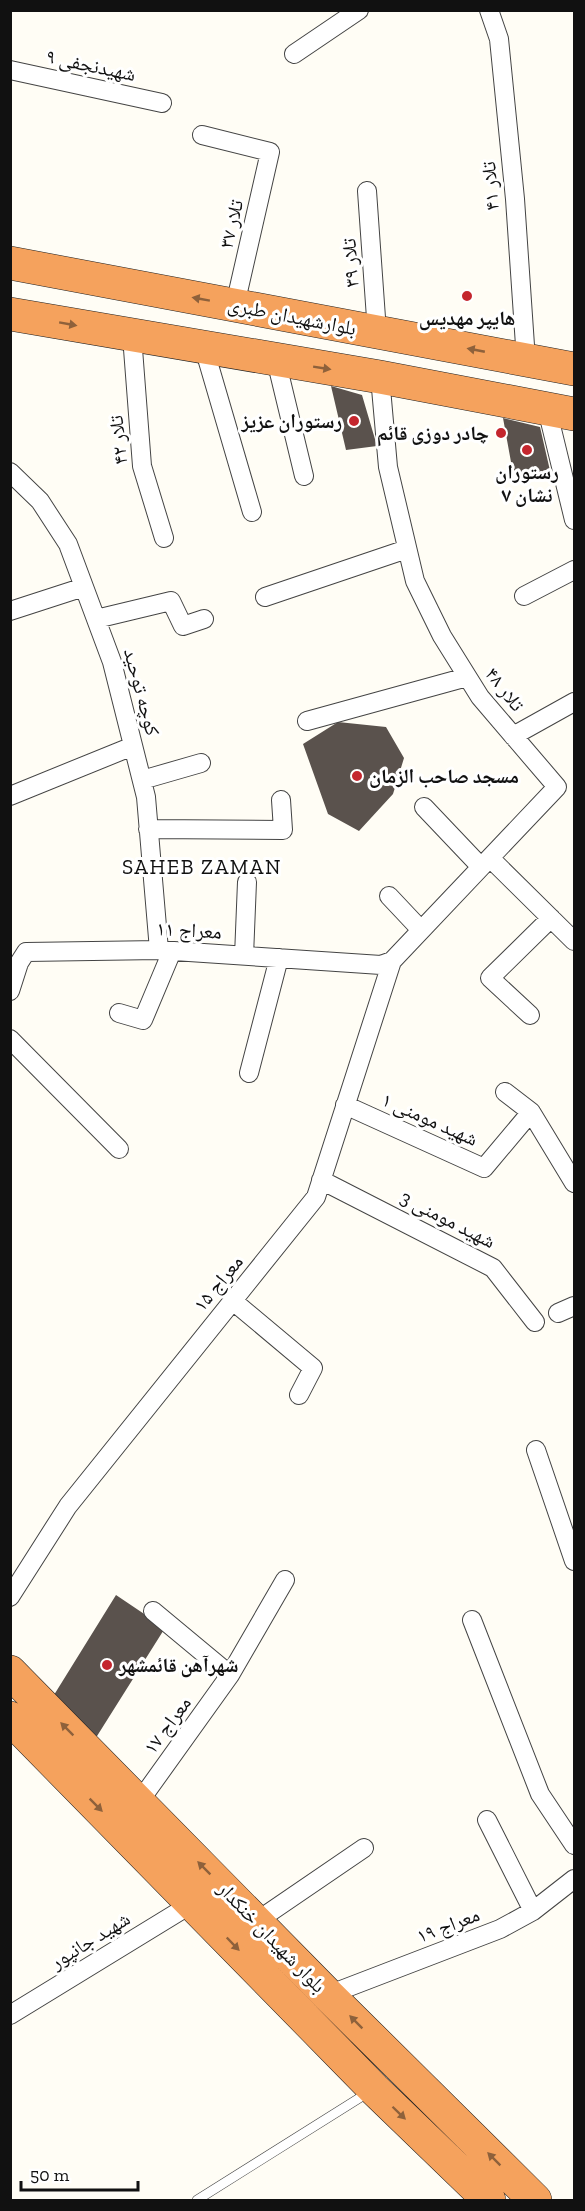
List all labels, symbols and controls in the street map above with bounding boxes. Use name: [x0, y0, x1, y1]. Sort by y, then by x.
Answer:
street label: شهیدنجفی ۹: [44, 44, 138, 86]
street label: تلار ۴۱: [476, 160, 504, 212]
street label: تلار ۳۷: [214, 197, 248, 251]
street label: تلار ۳۹: [336, 237, 364, 288]
marker: هایپر مهدیس: [460, 289, 474, 303]
street label: بلوارشهیدان طبری: [226, 292, 358, 340]
one-way arrow: [192, 294, 211, 303]
place label: هایپر مهدیس: [419, 306, 515, 331]
one-way arrow: [59, 320, 78, 329]
one-way arrow: [466, 345, 485, 354]
one-way arrow: [313, 363, 332, 372]
place label: رستوران عزیز: [240, 409, 342, 433]
street label: تلار ۴۲: [103, 414, 133, 466]
marker: رستوران عزیز: [347, 414, 361, 428]
place label: چادر دوزی قائم: [377, 421, 489, 447]
marker: چادر دوزی قائم: [494, 426, 508, 440]
marker: رستوران ۷ نشان: [520, 443, 534, 457]
place label: رستوران ۷ نشان: [495, 460, 559, 507]
street label: کوچه توحید: [119, 646, 165, 738]
street label: تلار ۴۸: [480, 662, 530, 716]
place label: مسجد صاحب الزمان: [369, 764, 519, 788]
marker: مسجد صاحب الزمان: [350, 769, 364, 783]
district label: SAHEB ZAMAN: [122, 854, 282, 879]
street label: معراج ۱۱: [156, 916, 222, 945]
street label: شهید مومنی ۱: [378, 1087, 482, 1151]
street label: شهید مومنی 3: [396, 1185, 500, 1253]
street label: معراج ۱۵: [188, 1250, 249, 1317]
place label: شهرآهن قائمشهر: [118, 1653, 238, 1678]
marker: شهرآهن قائمشهر: [100, 1658, 114, 1672]
street label: معراج ۱۷: [138, 1691, 197, 1759]
one-way arrow: [60, 1722, 74, 1736]
one-way arrow: [89, 1797, 103, 1812]
one-way arrow: [197, 1860, 211, 1875]
street label: بلوار شهیدان خنکدار: [212, 1876, 331, 1997]
street label: معراج ۱۹: [413, 1902, 483, 1949]
street label: شهید جانپور: [45, 1906, 134, 1975]
one-way arrow: [226, 1936, 240, 1951]
one-way arrow: [349, 2015, 363, 2029]
one-way arrow: [391, 2106, 406, 2120]
one-way arrow: [487, 2153, 501, 2167]
scale bar: [21, 2154, 138, 2192]
text: 50 m: [30, 2164, 70, 2186]

